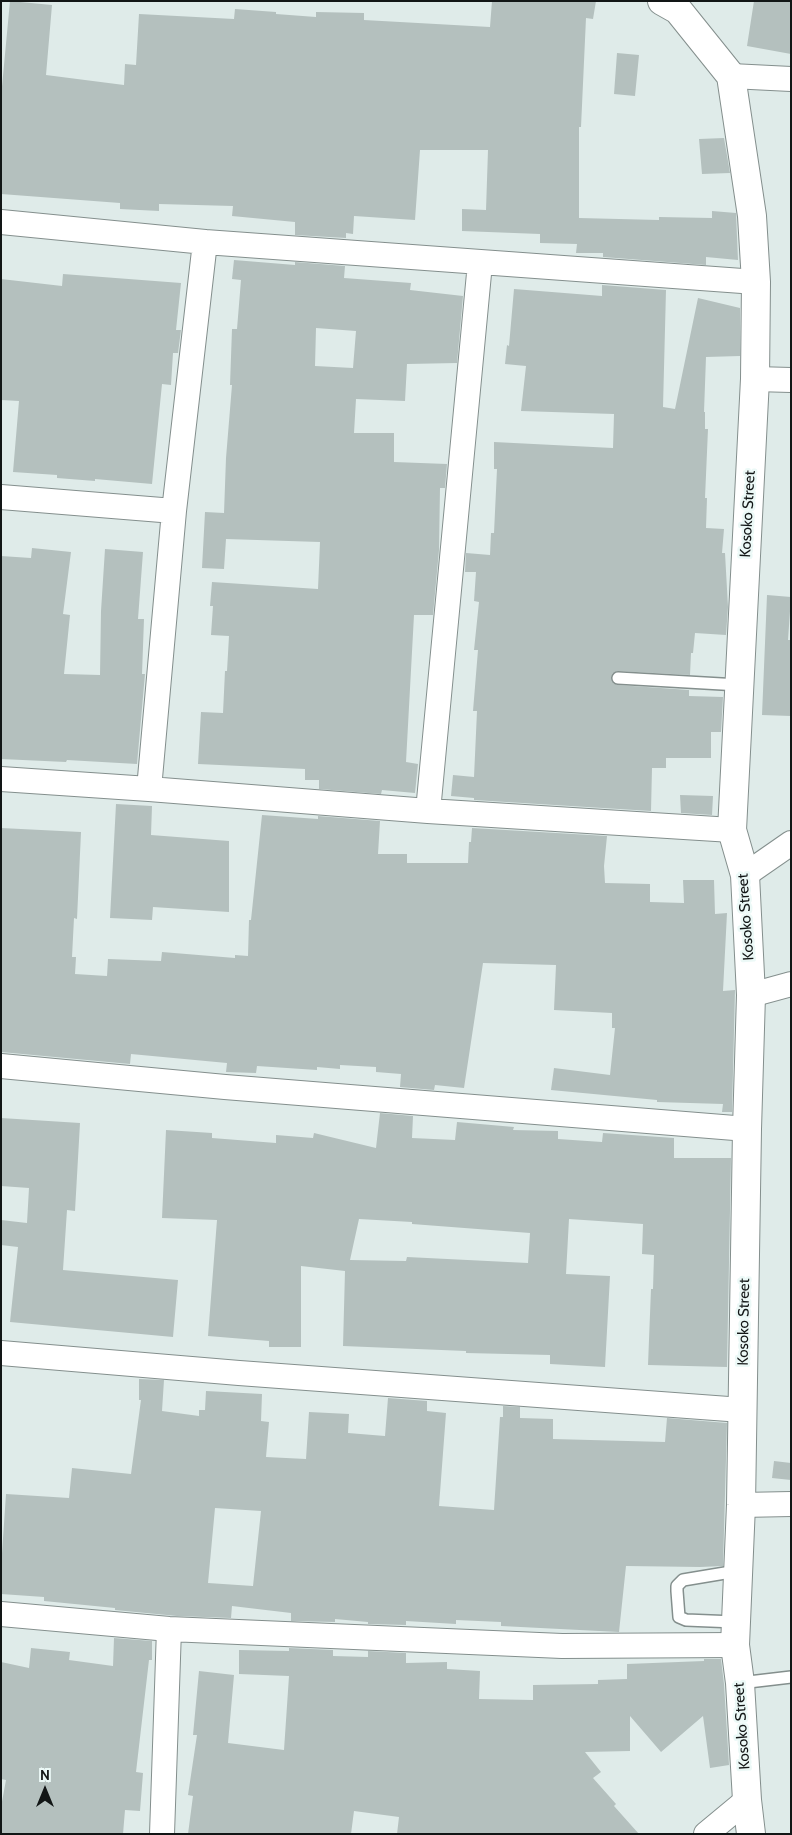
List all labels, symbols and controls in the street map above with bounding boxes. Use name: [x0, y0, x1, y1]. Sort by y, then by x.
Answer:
street label: Kosoko Street: [737, 470, 759, 558]
street label: Kosoko Street: [734, 873, 758, 961]
street label: Kosoko Street: [734, 1278, 754, 1366]
street label: Kosoko Street: [730, 1682, 754, 1770]
north arrow: [20, 1765, 70, 1815]
text: N: [40, 1766, 50, 1784]

